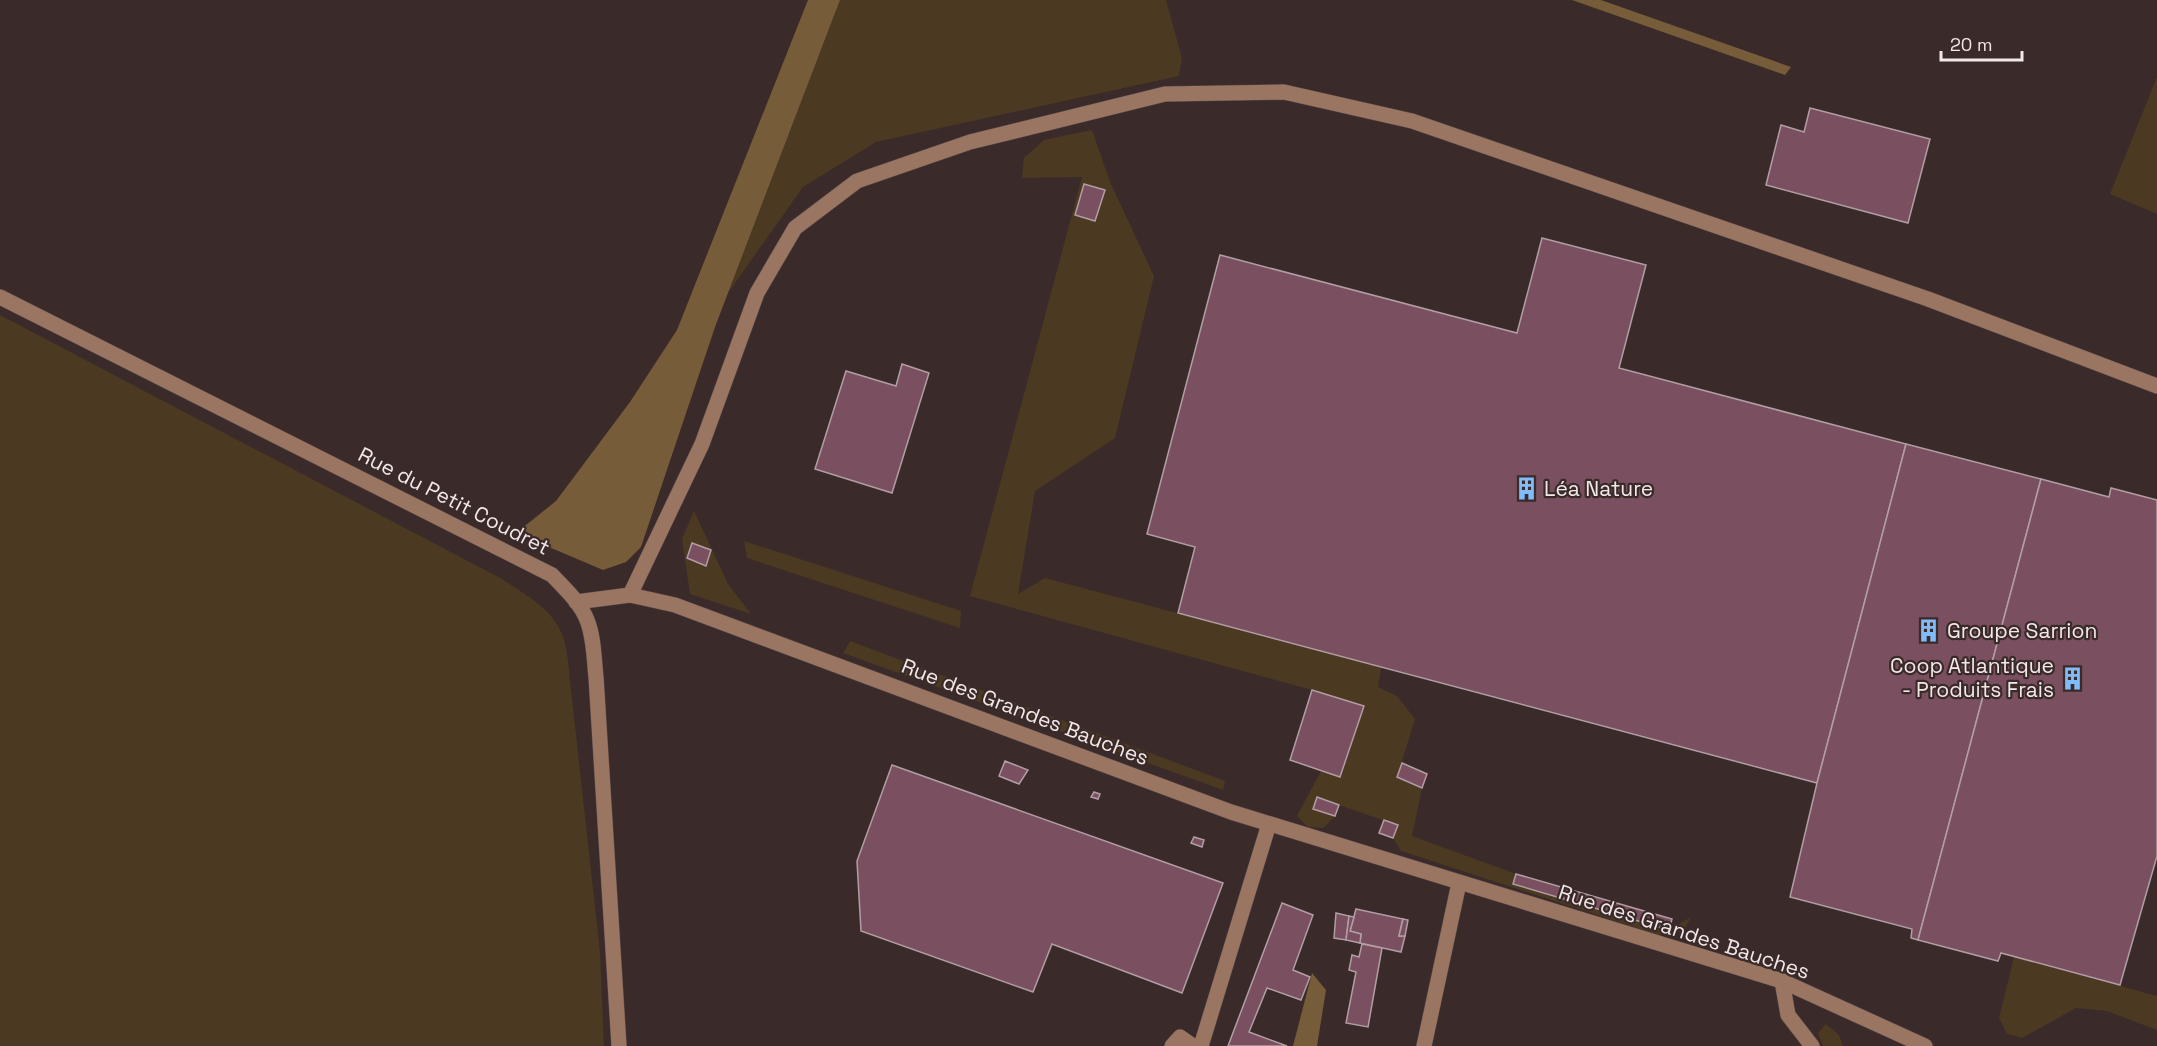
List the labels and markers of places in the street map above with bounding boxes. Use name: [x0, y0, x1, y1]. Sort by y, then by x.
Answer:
place label: Léa Nature: [1544, 475, 1653, 502]
building icon: Léa Nature: [1513, 476, 1539, 502]
place label: Groupe Sarrion: [1947, 617, 2097, 644]
building icon: Groupe Sarrion: [1916, 618, 1942, 644]
place label: Coop Atlantique - Produits Frais: [1890, 652, 2054, 703]
building icon: Coop Atlantique - Produits Frais: [2059, 665, 2085, 691]

